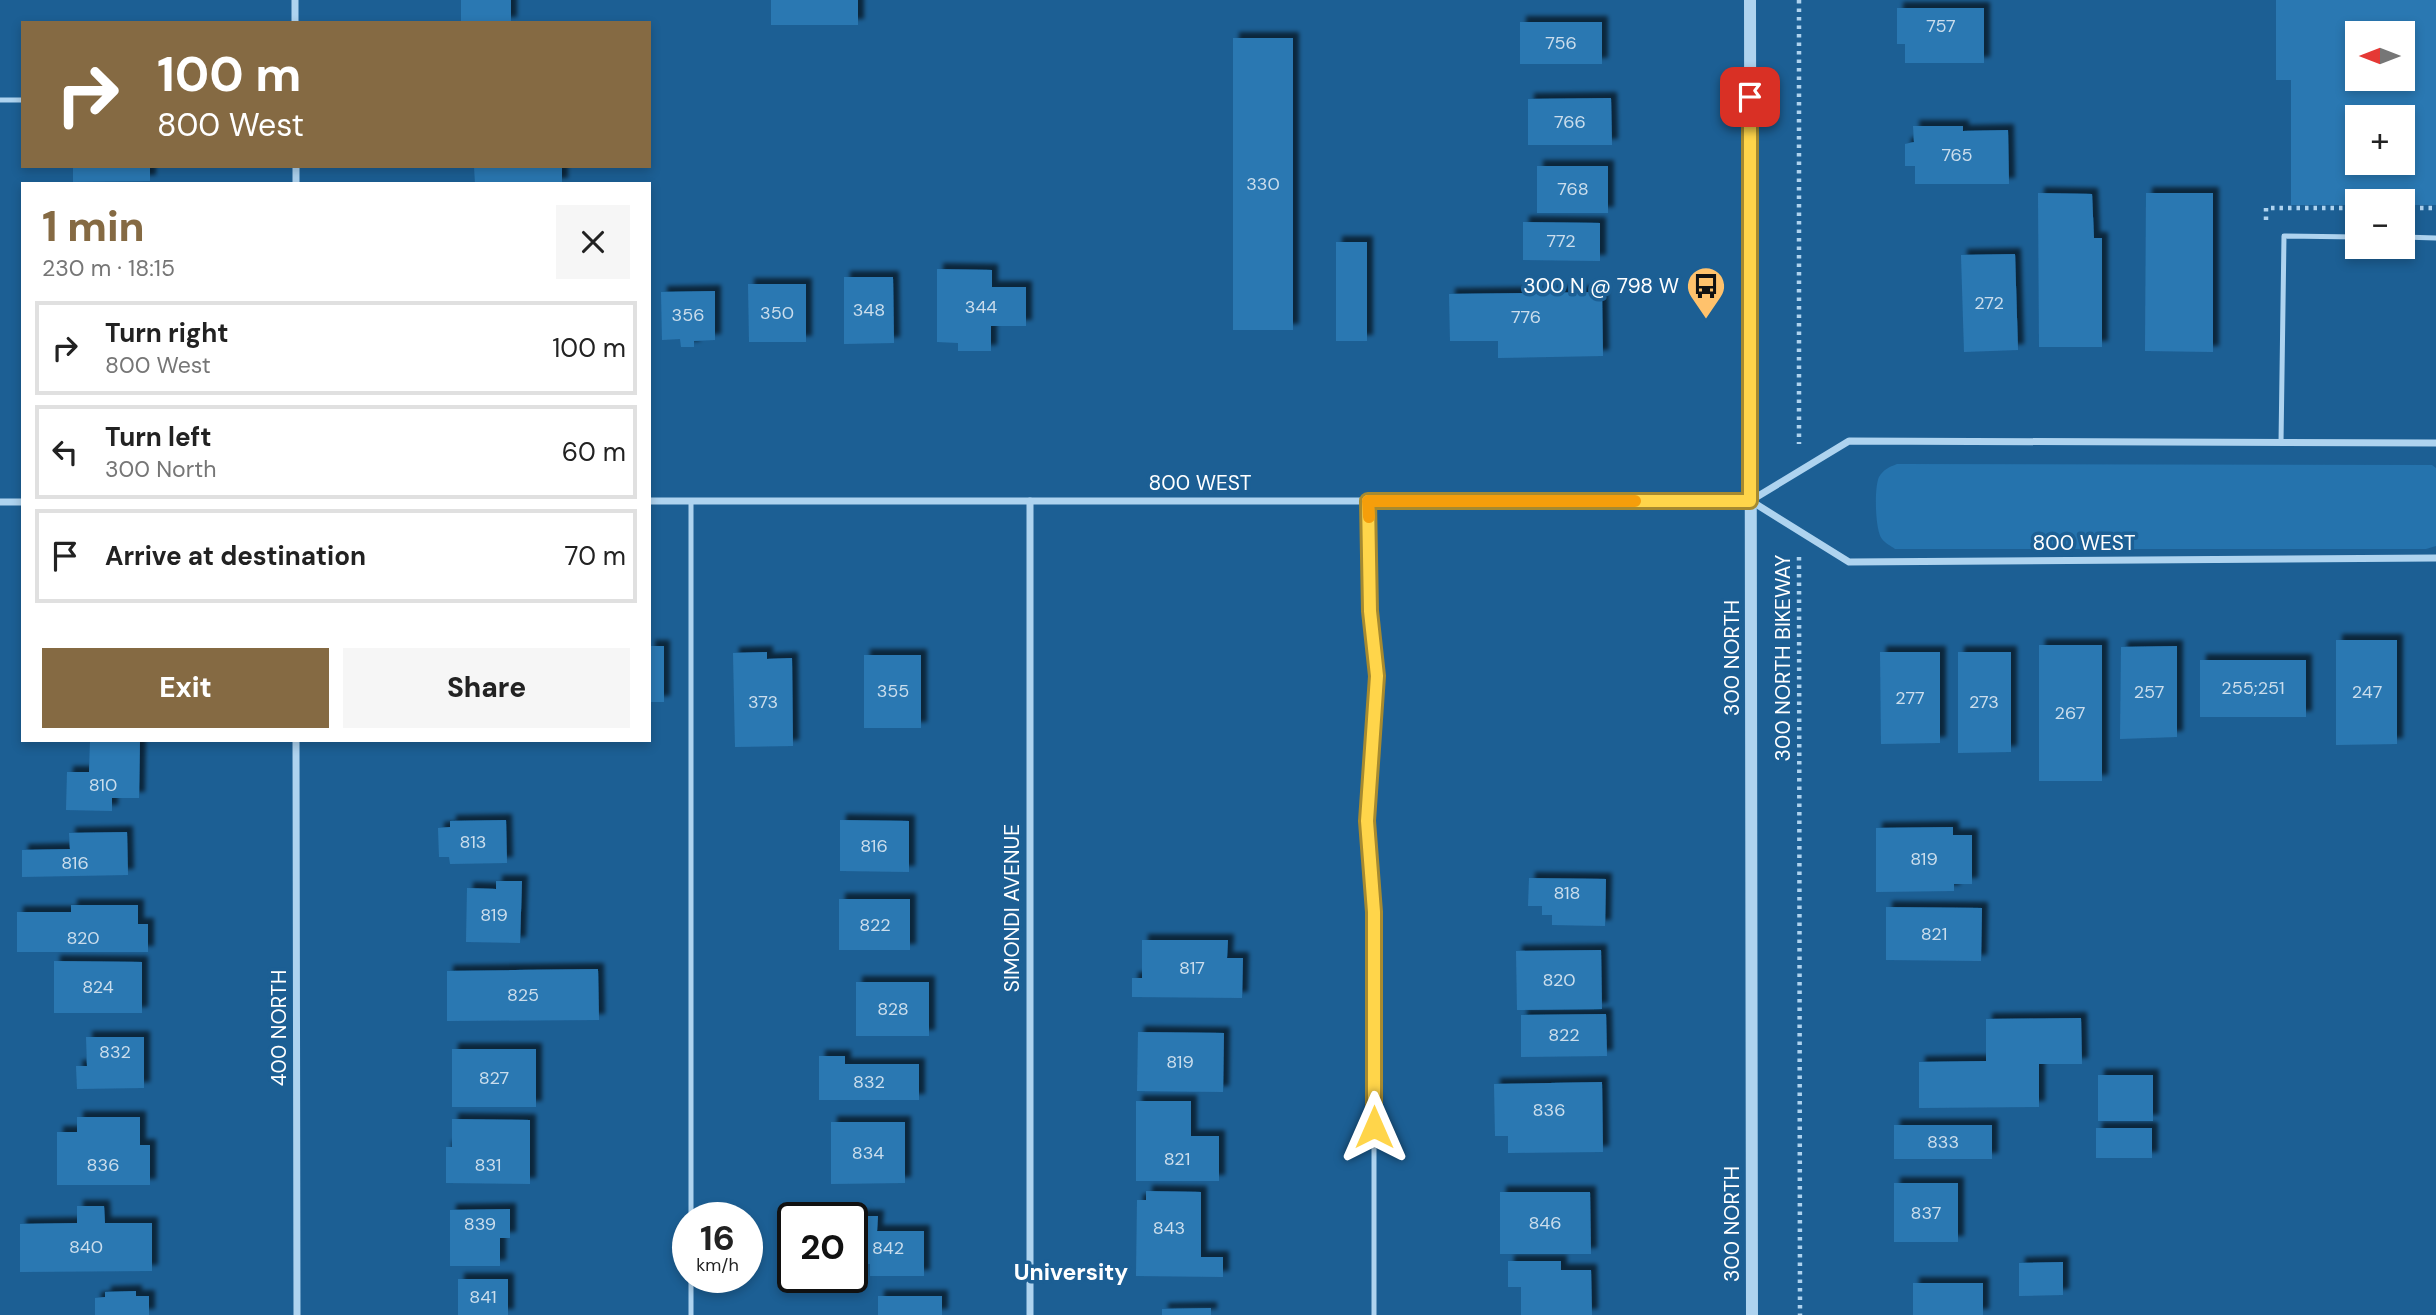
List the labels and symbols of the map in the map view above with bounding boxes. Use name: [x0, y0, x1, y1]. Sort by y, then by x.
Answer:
house number: 757: [1926, 14, 1956, 38]
north arrow: [2345, 21, 2415, 91]
house number: 756: [1545, 31, 1577, 55]
pin: [1720, 67, 1780, 127]
house number: 766: [1554, 110, 1586, 134]
house number: 765: [1941, 143, 1973, 167]
house number: 330: [1246, 172, 1280, 196]
house number: 768: [1557, 177, 1589, 201]
house number: 772: [1546, 229, 1576, 253]
bus stop icon: 300 N @ 798 W: [1685, 265, 1727, 320]
place label: 300 N @ 798 W: [1523, 272, 1679, 300]
house number: 272: [1974, 291, 2004, 315]
house number: 344: [965, 295, 997, 319]
house number: 348: [853, 298, 885, 322]
house number: 350: [760, 301, 794, 325]
house number: 356: [672, 303, 704, 327]
house number: 776: [1511, 305, 1541, 329]
street label: 800 WEST: [1149, 469, 1252, 497]
street label: 800 WEST: [2033, 529, 2136, 557]
street label: 300 NORTH BIKEWAY: [1769, 555, 1797, 761]
street label: 300 NORTH: [1718, 600, 1746, 716]
house number: 255;251: [2221, 676, 2285, 700]
house number: 355: [877, 679, 909, 703]
house number: 257: [2134, 680, 2164, 704]
house number: 247: [2352, 680, 2382, 704]
house number: 277: [1895, 686, 1925, 710]
house number: 373: [748, 690, 778, 714]
house number: 273: [1969, 690, 1999, 714]
house number: 267: [2055, 701, 2085, 725]
house number: 810: [89, 773, 117, 797]
street label: SIMONDI AVENUE: [998, 824, 1026, 992]
house number: 813: [460, 830, 486, 854]
house number: 816: [860, 834, 888, 858]
house number: 819: [1910, 847, 1938, 871]
house number: 816: [61, 851, 89, 875]
house number: 818: [1553, 881, 1581, 905]
house number: 819: [480, 903, 508, 927]
house number: 822: [859, 913, 891, 937]
house number: 821: [1921, 922, 1947, 946]
house number: 820: [66, 926, 100, 950]
house number: 817: [1179, 956, 1205, 980]
house number: 820: [1542, 968, 1576, 992]
street label: 400 NORTH: [265, 970, 293, 1086]
house number: 824: [82, 975, 114, 999]
house number: 825: [507, 983, 539, 1007]
house number: 828: [877, 997, 909, 1021]
house number: 822: [1548, 1023, 1580, 1047]
house number: 832: [99, 1040, 131, 1064]
house number: 819: [1166, 1050, 1194, 1074]
house number: 827: [479, 1066, 509, 1090]
house number: 832: [853, 1070, 885, 1094]
position arrow: [1337, 1090, 1411, 1164]
house number: 836: [1533, 1098, 1565, 1122]
house number: 833: [1927, 1130, 1959, 1154]
house number: 834: [852, 1141, 884, 1165]
house number: 821: [1164, 1147, 1190, 1171]
house number: 836: [87, 1153, 119, 1177]
house number: 831: [475, 1153, 501, 1177]
street label: 300 NORTH: [1718, 1166, 1746, 1282]
house number: 837: [1911, 1201, 1941, 1225]
speed limit sign: 20: [777, 1202, 868, 1293]
house number: 846: [1528, 1211, 1562, 1235]
house number: 839: [464, 1212, 496, 1236]
house number: 843: [1153, 1216, 1185, 1240]
house number: 840: [69, 1235, 103, 1259]
house number: 842: [872, 1236, 904, 1260]
district label: University: [1014, 1257, 1128, 1287]
house number: 841: [469, 1285, 497, 1309]

